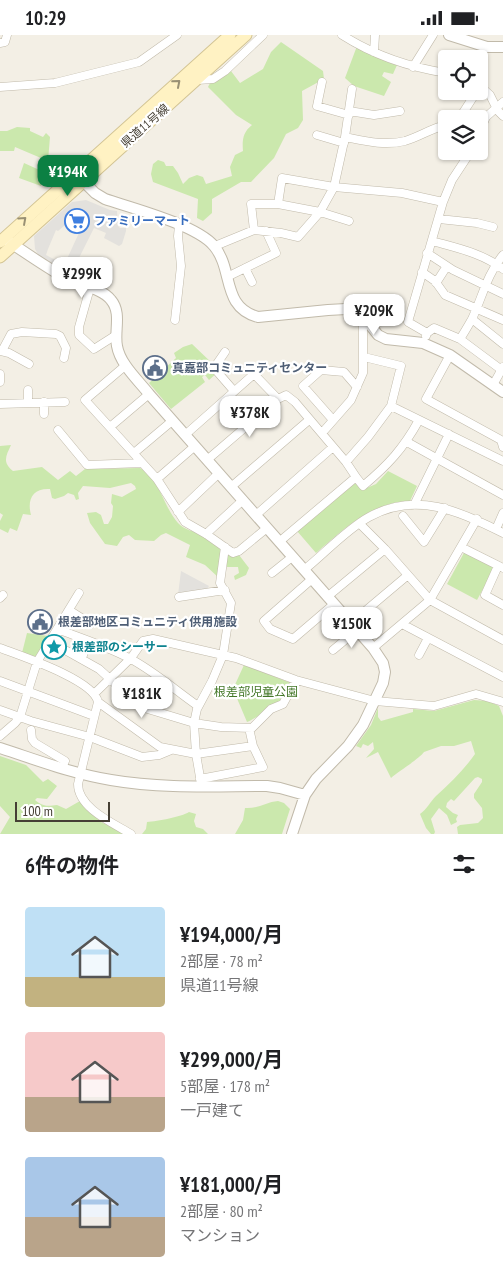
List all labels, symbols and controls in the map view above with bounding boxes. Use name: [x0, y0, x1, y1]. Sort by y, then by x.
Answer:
text: 10:29: [25, 6, 66, 30]
map controls: [438, 50, 488, 160]
button: locate: [438, 50, 488, 100]
one-way arrow: [172, 79, 181, 88]
street label: 県道11号線: [118, 101, 172, 151]
button: layers: [438, 110, 488, 160]
pin: ¥194K: [33, 155, 103, 197]
text: ¥194K: [49, 161, 87, 181]
supermarket icon: ファミリーマート: [64, 208, 90, 234]
place label: ファミリーマート: [94, 213, 190, 228]
one-way arrow: [18, 217, 27, 226]
pin: ¥299K: [47, 257, 117, 299]
text: ¥299K: [63, 263, 101, 283]
pin: ¥209K: [339, 293, 409, 336]
text: ¥209K: [355, 300, 393, 320]
public building icon: 真嘉部コミュニティセンター: [142, 355, 168, 381]
place label: 真嘉部コミュニティセンター: [172, 360, 327, 375]
pin: ¥378K: [215, 395, 285, 438]
text: ¥378K: [231, 402, 269, 422]
pin: ¥150K: [317, 607, 387, 649]
public building icon: 根差部地区コミュニティ供用施設: [27, 609, 53, 635]
text: ¥150K: [333, 613, 371, 633]
place label: 根差部地区コミュニティ供用施設: [58, 614, 237, 629]
place icon: 根差部のシーサー: [41, 634, 67, 660]
place label: 根差部のシーサー: [72, 639, 168, 654]
pin: ¥181K: [107, 677, 177, 719]
text: ¥181K: [123, 683, 161, 703]
park label: 根差部児童公園: [214, 684, 298, 699]
scale bar: [15, 799, 110, 822]
text: 100 m: [22, 802, 53, 820]
icon: filters: [450, 850, 478, 878]
text: 6件の物件: [25, 852, 119, 879]
text: ¥194,000/月: [180, 921, 283, 948]
icon: home: [65, 927, 125, 987]
text: 2部屋 · 78 m²: [180, 951, 263, 971]
text: 県道11号線: [180, 975, 258, 995]
text: ¥299,000/月: [180, 1046, 283, 1073]
icon: home: [65, 1052, 125, 1112]
text: 5部屋 · 178 m²: [180, 1076, 270, 1096]
text: 一戸建て: [180, 1100, 244, 1120]
text: ¥181,000/月: [180, 1171, 283, 1198]
icon: home: [65, 1177, 125, 1237]
text: 2部屋 · 80 m²: [180, 1201, 263, 1221]
text: マンション: [180, 1225, 260, 1245]

